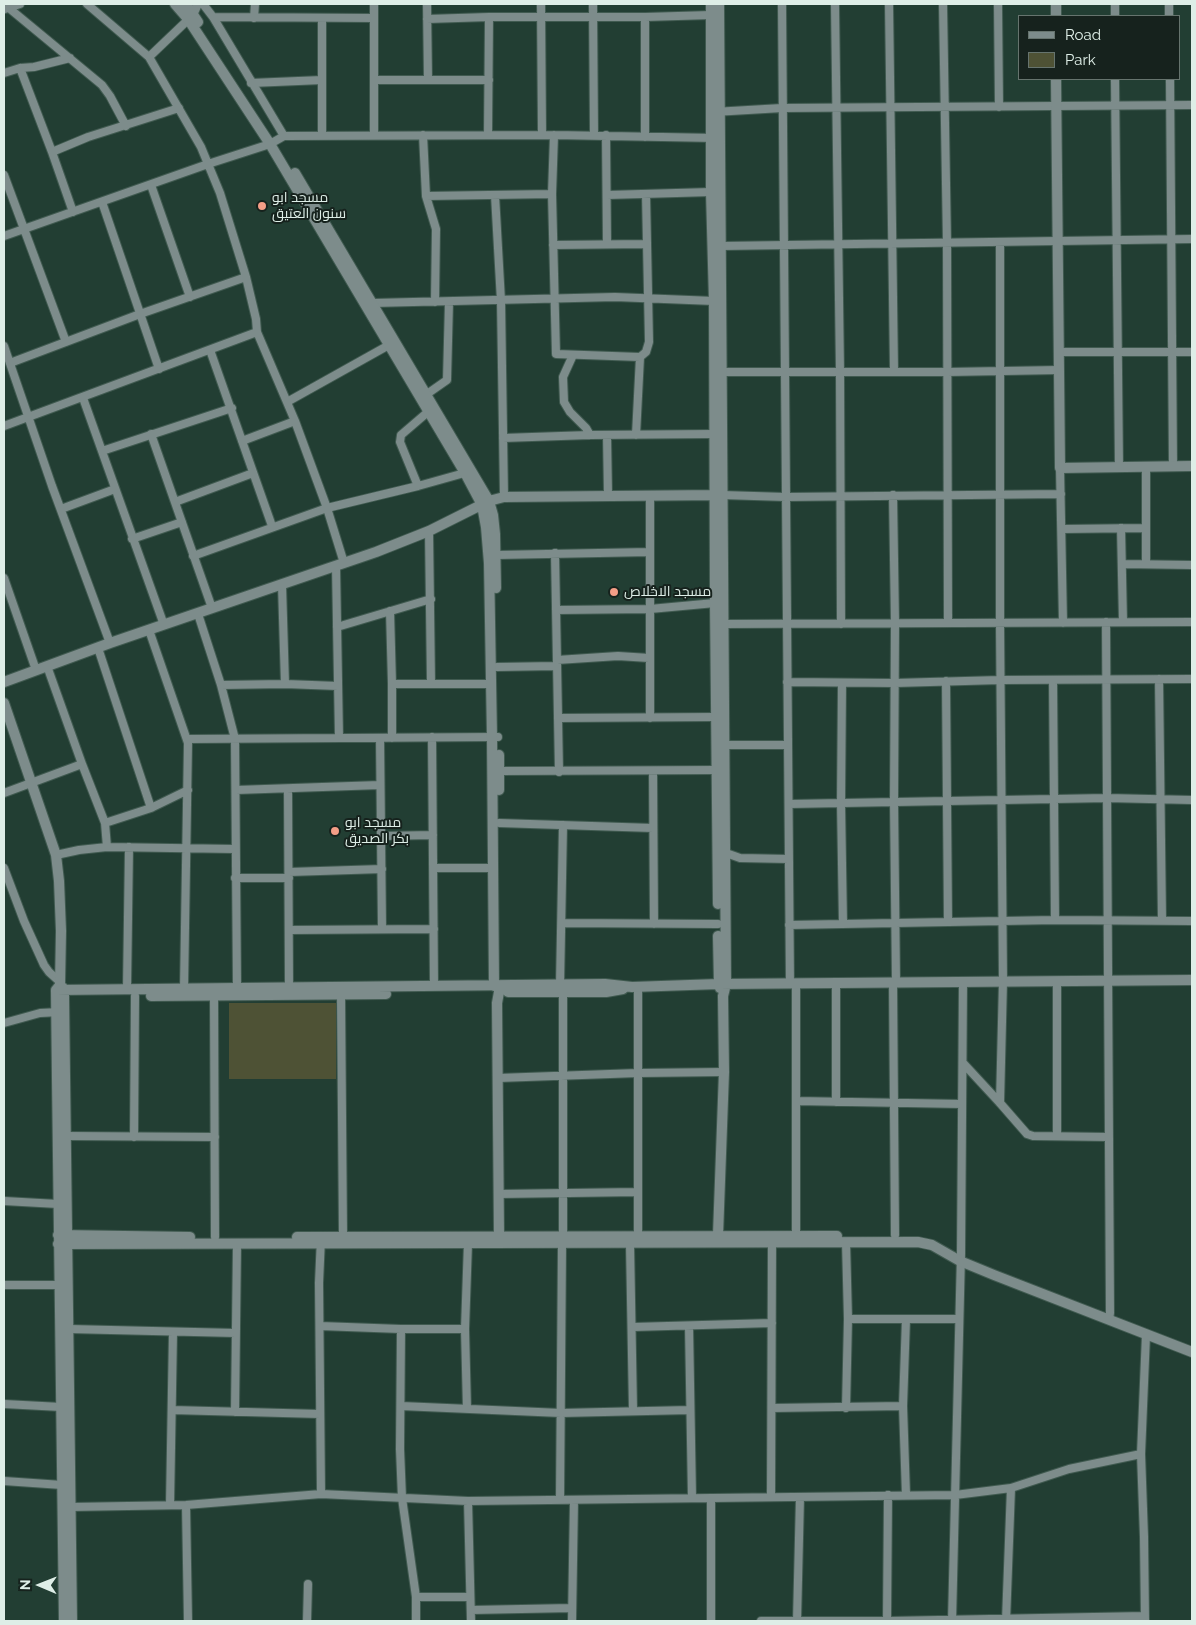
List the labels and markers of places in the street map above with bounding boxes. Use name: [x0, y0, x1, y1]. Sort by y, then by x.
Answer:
place label: مسجد ابو سنون العتيق: [272, 190, 346, 222]
marker: مسجد ابو سنون العتيق: [256, 200, 268, 212]
place label: مسجد الاخلاص: [624, 584, 711, 600]
marker: مسجد الاخلاص: [608, 586, 620, 598]
place label: مسجد ابو بكر الصديق: [345, 815, 409, 848]
marker: مسجد ابو بكر الصديق: [329, 825, 341, 837]

